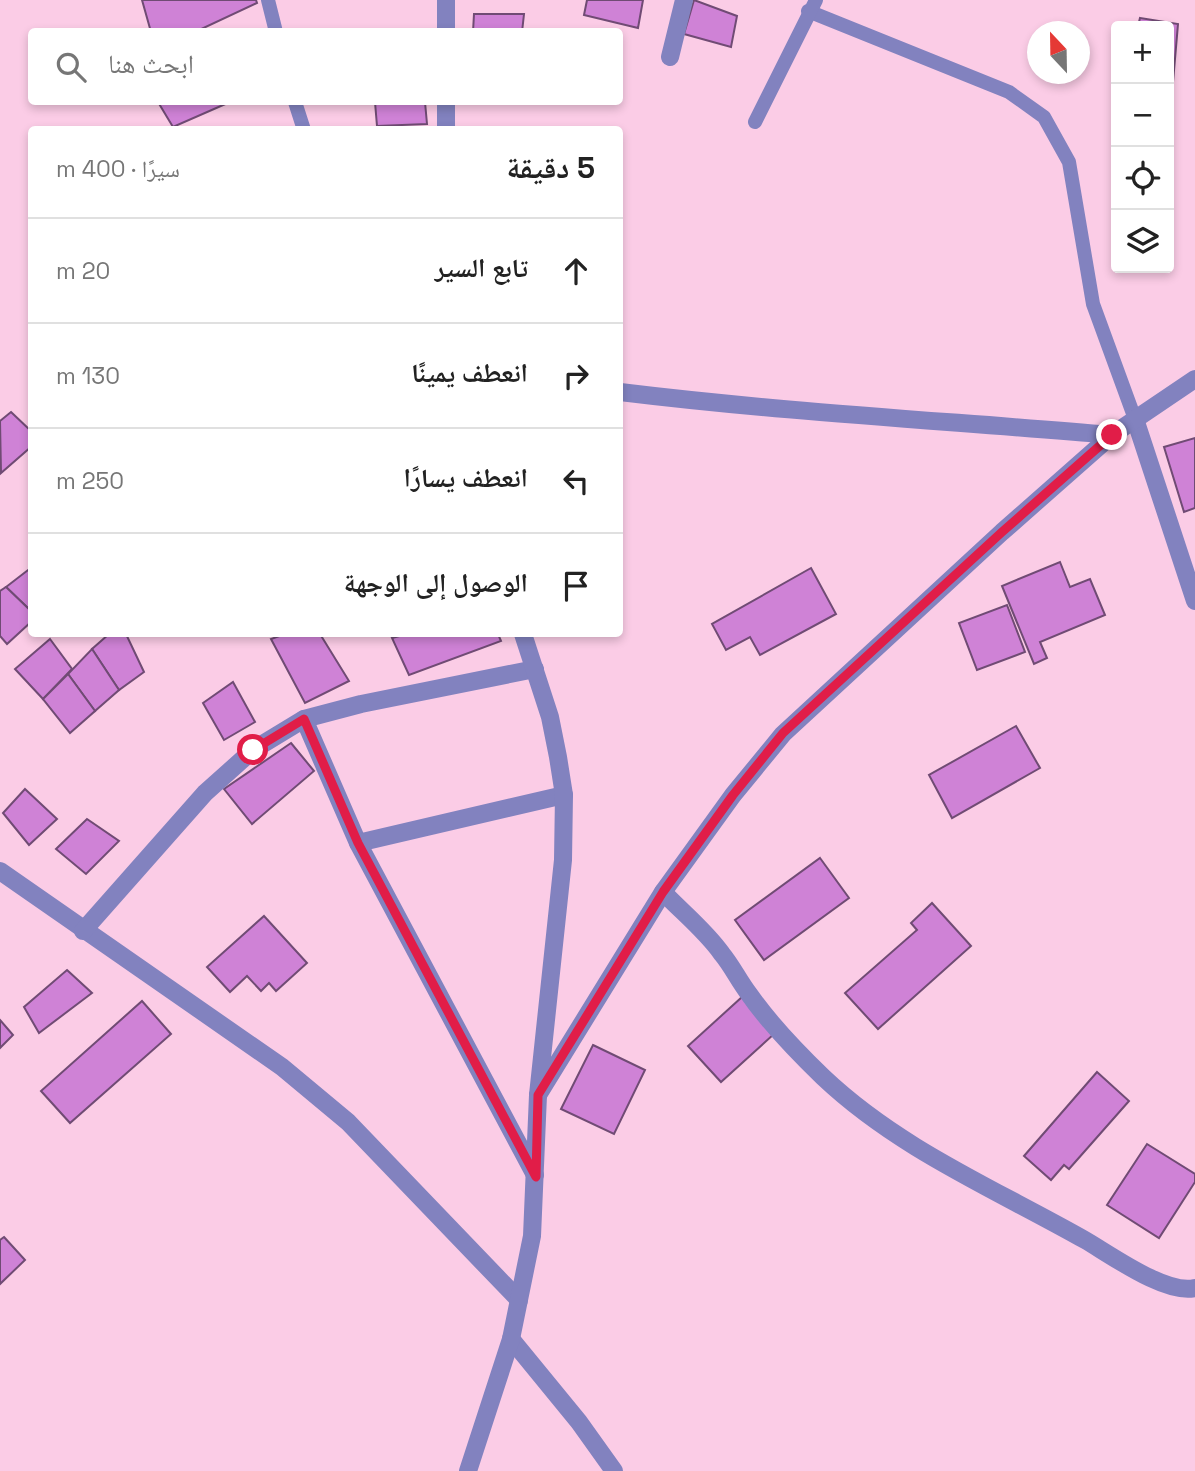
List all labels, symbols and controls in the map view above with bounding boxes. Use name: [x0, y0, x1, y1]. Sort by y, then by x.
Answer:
north arrow: [1027, 21, 1090, 84]
map controls: [1111, 21, 1174, 273]
button: +: [1111, 21, 1174, 84]
search box: [28, 28, 623, 105]
text: ابحث هنا: [108, 47, 194, 81]
icon: search: [52, 48, 90, 86]
button: −: [1111, 84, 1174, 147]
button: locate: [1111, 147, 1174, 210]
text: 5 دقيقة: [506, 148, 595, 187]
text: سيرًا · 400 m: [56, 154, 180, 184]
button: layers: [1111, 210, 1174, 273]
text: تابع السير: [435, 251, 528, 285]
icon: ahead: [557, 252, 595, 290]
text: 20 m: [56, 256, 110, 286]
text: انعطف يمينًا: [411, 356, 528, 390]
icon: right: [557, 357, 595, 395]
text: 130 m: [56, 361, 120, 391]
route end: [1096, 419, 1127, 450]
text: انعطف يسارًا: [404, 461, 528, 495]
icon: left: [557, 462, 595, 500]
text: 250 m: [56, 466, 124, 496]
text: الوصول إلى الوجهة: [344, 566, 528, 600]
icon: arrive: [557, 567, 595, 605]
route start: [237, 734, 268, 765]

